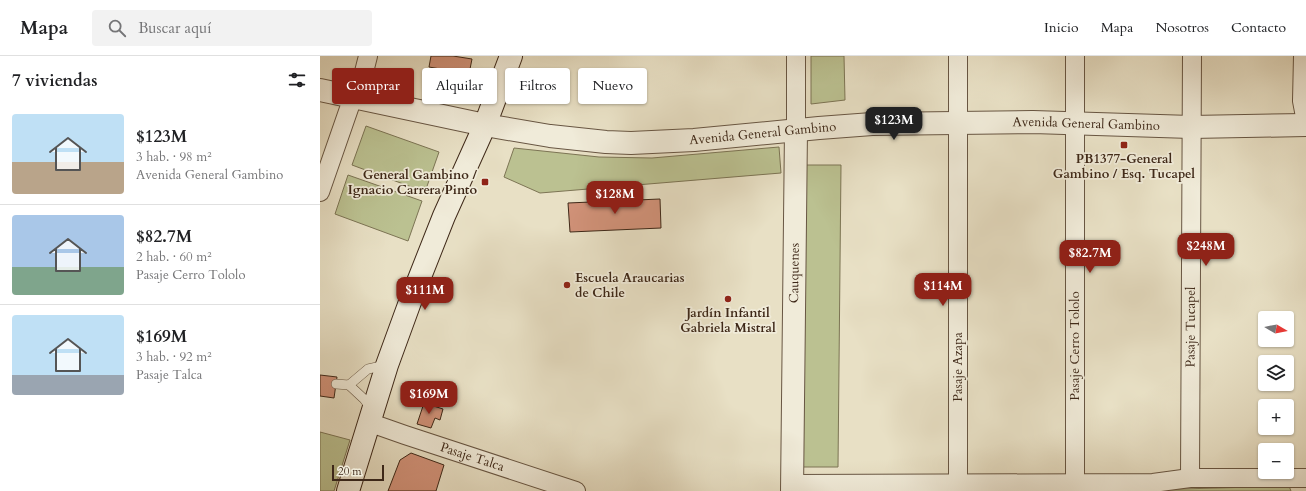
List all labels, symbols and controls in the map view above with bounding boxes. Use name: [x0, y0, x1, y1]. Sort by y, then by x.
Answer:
search box: [92, 10, 372, 46]
text: Mapa: [20, 15, 68, 41]
icon: search: [106, 17, 128, 39]
text: Buscar aquí: [138, 18, 211, 38]
text: Inicio: [1044, 18, 1079, 37]
text: Mapa: [1101, 18, 1133, 37]
text: Nosotros: [1155, 18, 1209, 37]
text: Contacto: [1231, 18, 1286, 37]
chip: Comprar: [332, 68, 414, 104]
chip: Alquilar: [422, 68, 497, 104]
chip: Filtros: [505, 68, 570, 104]
chip: Nuevo: [578, 68, 647, 104]
text: 7 viviendas: [12, 69, 98, 92]
icon: filters: [286, 69, 308, 91]
pin: $123M: [866, 107, 922, 141]
text: $123M: [874, 111, 914, 129]
street label: Avenida General Gambino: [1012, 113, 1160, 135]
street label: Avenida General Gambino: [689, 118, 837, 149]
text: $123M: [136, 125, 187, 148]
icon: home: [44, 130, 92, 178]
marker: PB1377-General Gambino / Esq. Tucapel: [1119, 140, 1129, 150]
text: 3 hab. · 98 m²: [136, 148, 212, 166]
place label: PB1377-General Gambino / Esq. Tucapel: [1053, 150, 1195, 183]
text: Avenida General Gambino: [136, 166, 283, 184]
place label: General Gambino / Ignacio Carrera Pinto: [348, 166, 477, 199]
marker: General Gambino / Ignacio Carrera Pinto: [480, 177, 490, 187]
pin: $128M: [587, 181, 643, 215]
text: $128M: [595, 185, 635, 203]
text: $82.7M: [136, 225, 192, 248]
icon: home: [44, 231, 92, 279]
pin: $248M: [1178, 233, 1234, 267]
text: $248M: [1186, 237, 1226, 255]
pin: $82.7M: [1057, 240, 1123, 274]
street label: Cauquenes: [785, 243, 804, 303]
text: $82.7M: [1068, 244, 1112, 262]
text: 2 hab. · 60 m²: [136, 248, 212, 266]
text: Pasaje Cerro Tololo: [136, 266, 245, 284]
place label: Escuela Araucarias de Chile: [575, 269, 685, 302]
pin: $114M: [915, 273, 971, 307]
pin: $111M: [397, 277, 453, 311]
text: $114M: [923, 277, 963, 295]
marker: Escuela Araucarias de Chile: [562, 280, 572, 290]
text: $111M: [405, 281, 445, 299]
street label: Pasaje Tucapel: [1182, 286, 1200, 367]
street label: Pasaje Cerro Tololo: [1066, 291, 1084, 401]
marker: Jardín Infantil Gabriela Mistral: [723, 294, 733, 304]
place label: Jardín Infantil Gabriela Mistral: [680, 304, 776, 337]
north arrow: [1258, 311, 1294, 347]
map controls: [1258, 311, 1294, 479]
text: $169M: [136, 325, 187, 348]
icon: home: [44, 331, 92, 379]
street label: Pasaje Azapa: [949, 332, 967, 402]
text: 3 hab. · 92 m²: [136, 348, 212, 366]
button: layers: [1258, 355, 1294, 391]
text: Pasaje Talca: [136, 366, 202, 384]
pin: $169M: [401, 381, 457, 415]
text: $169M: [409, 385, 449, 403]
button: +: [1258, 399, 1294, 435]
street label: Pasaje Talca: [438, 438, 507, 476]
button: −: [1258, 443, 1294, 479]
scale bar: [332, 463, 384, 482]
text: 20 m: [338, 464, 362, 479]

